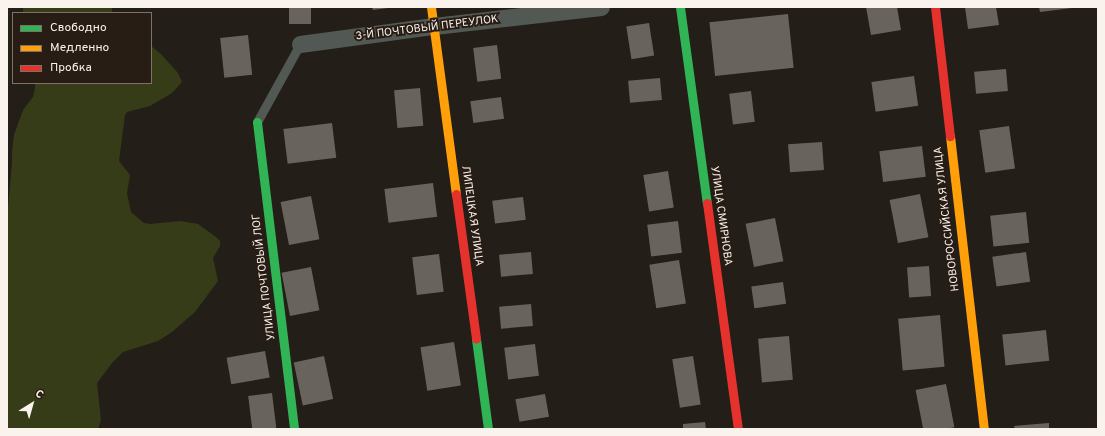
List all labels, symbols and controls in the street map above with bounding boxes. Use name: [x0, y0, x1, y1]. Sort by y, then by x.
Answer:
legend: [12, 12, 152, 84]
street label: 3-Й ПОЧТОВЫЙ ПЕРЕУЛОК: [355, 13, 499, 43]
text: Свободно: [50, 20, 107, 36]
text: Медленно: [50, 40, 109, 56]
text: Пробка: [50, 60, 92, 76]
street label: НОВОРОССИЙСКАЯ УЛИЦА: [932, 146, 962, 292]
street label: ЛИПЕЦКАЯ УЛИЦА: [458, 165, 486, 267]
street label: УЛИЦА СМИРНОВА: [707, 165, 735, 267]
street label: УЛИЦА ПОЧТОВЫЙ ЛОГ: [250, 213, 278, 341]
north arrow: [12, 384, 52, 424]
text: С: [32, 387, 46, 402]

